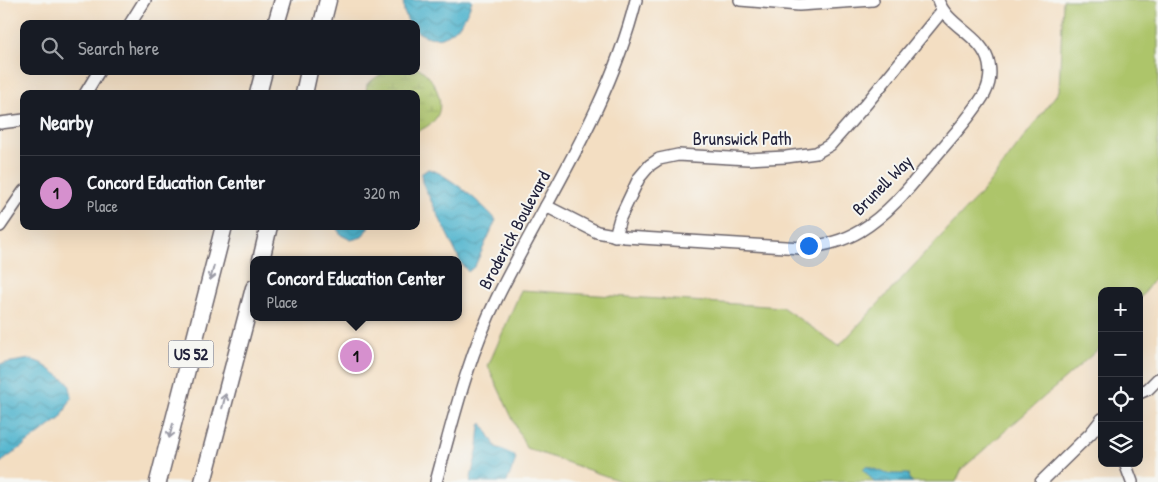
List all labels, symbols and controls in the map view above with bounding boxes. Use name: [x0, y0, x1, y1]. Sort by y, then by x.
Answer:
search box: [20, 20, 420, 75]
icon: search: [38, 34, 66, 62]
text: Search here: [78, 35, 159, 61]
text: Nearby: [40, 108, 93, 137]
street label: Brunswick Path: [693, 126, 792, 151]
street label: Brunell Way: [846, 149, 918, 221]
street label: Broderick Boulevard: [472, 166, 556, 294]
text: Concord Education Center: [87, 169, 265, 195]
text: 1: [53, 182, 59, 204]
text: 320 m: [364, 182, 400, 204]
text: Place: [87, 195, 118, 217]
your location: [796, 233, 822, 259]
popup: [250, 256, 462, 321]
one-way arrow: [207, 265, 216, 281]
text: Concord Education Center: [267, 265, 445, 291]
map controls: [1098, 287, 1143, 467]
button: +: [1098, 287, 1143, 332]
text: Place: [267, 291, 298, 313]
button: −: [1098, 332, 1143, 377]
pin: 1: [340, 337, 372, 375]
road number: US 52: [168, 340, 214, 368]
button: locate: [1098, 377, 1143, 422]
one-way arrow: [220, 393, 229, 409]
one-way arrow: [166, 422, 176, 438]
button: layers: [1098, 422, 1143, 467]

